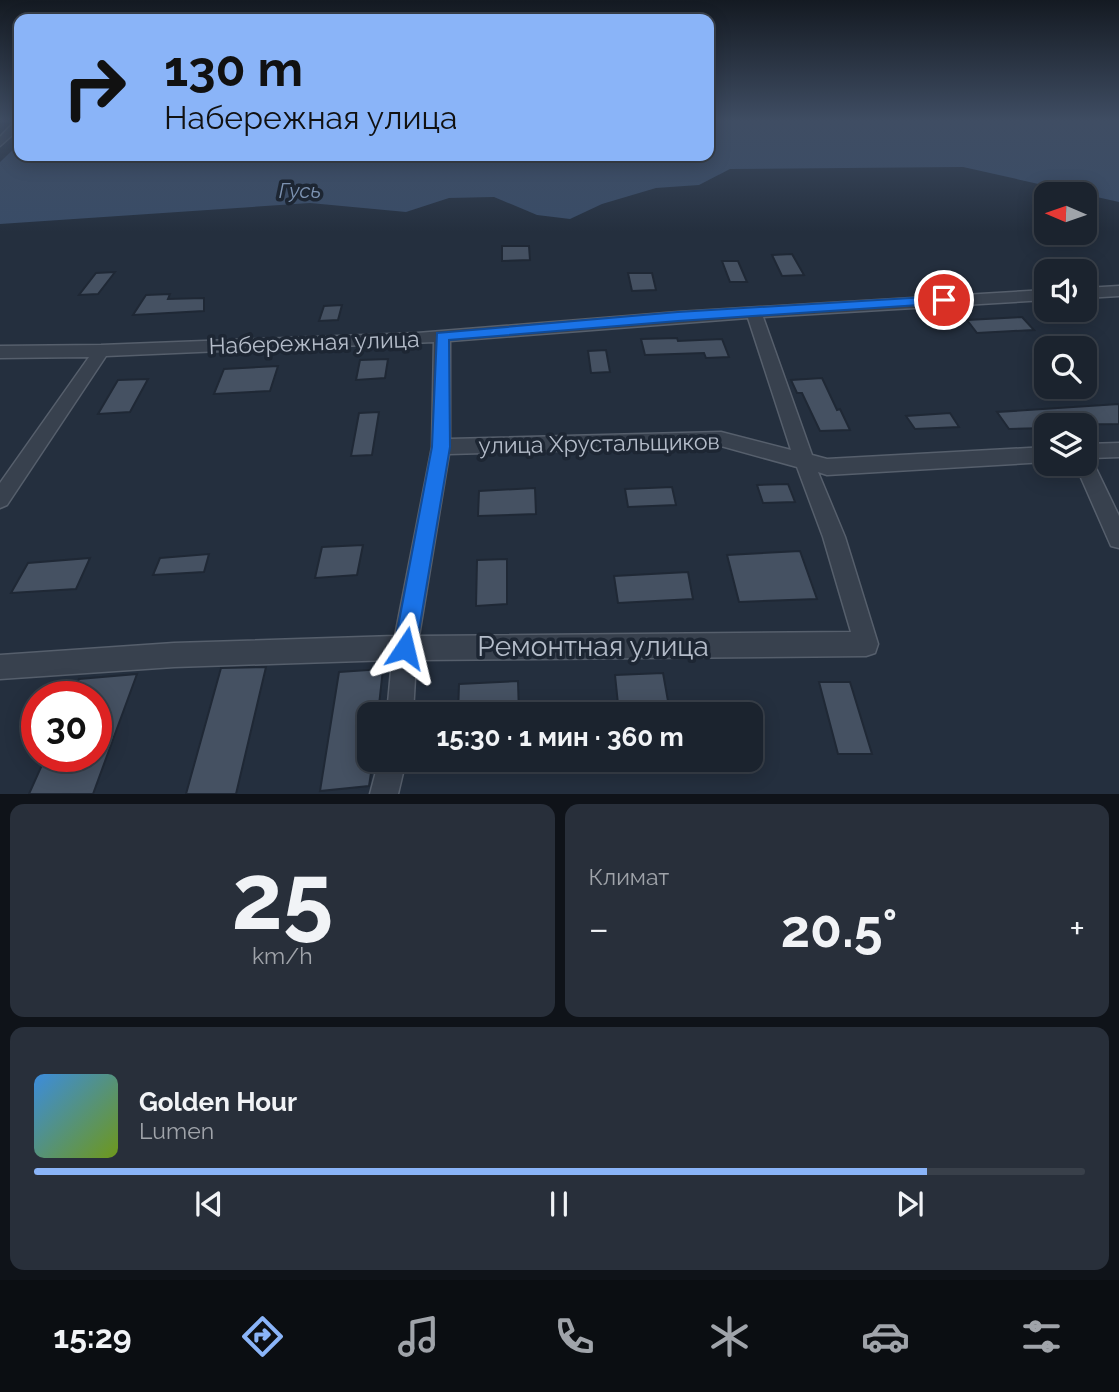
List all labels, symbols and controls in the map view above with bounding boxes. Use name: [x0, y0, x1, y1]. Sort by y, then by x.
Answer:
text: 130 m: [164, 40, 303, 97]
icon: right: [49, 42, 140, 133]
text: Набережная улица: [164, 99, 457, 136]
water label: Гусь: [279, 178, 321, 203]
north arrow: [1034, 182, 1097, 245]
map controls: [1034, 182, 1097, 476]
button: sound: [1034, 259, 1097, 322]
pin: [914, 270, 974, 330]
icon: arrive: [925, 281, 963, 319]
street label: Набережная улица: [208, 325, 420, 359]
button: search: [1034, 336, 1097, 399]
button: layers: [1034, 413, 1097, 476]
street label: улица Хрустальщиков: [478, 427, 720, 459]
position arrow: [368, 611, 442, 685]
street label: Ремонтная улица: [477, 630, 709, 663]
speed limit sign: 30: [21, 681, 112, 772]
text: 15:30 · 1 мин · 360 m: [436, 722, 684, 752]
text: 25: [231, 843, 333, 950]
text: Климат: [589, 863, 669, 890]
text: 20.5°: [781, 898, 897, 959]
text: −: [589, 906, 609, 951]
text: +: [1069, 906, 1085, 951]
text: km/h: [252, 942, 313, 969]
text: Golden Hour: [139, 1087, 297, 1117]
text: Lumen: [139, 1117, 214, 1144]
icon: previous: [190, 1185, 228, 1223]
icon: pause: [540, 1185, 578, 1223]
icon: next: [891, 1185, 929, 1223]
icon: directions: [238, 1312, 287, 1361]
icon: music: [394, 1312, 443, 1361]
icon: phone: [550, 1312, 599, 1361]
icon: climate: [705, 1312, 754, 1361]
icon: car: [861, 1312, 910, 1361]
icon: filters: [1017, 1312, 1066, 1361]
text: 15:29: [53, 1318, 132, 1355]

